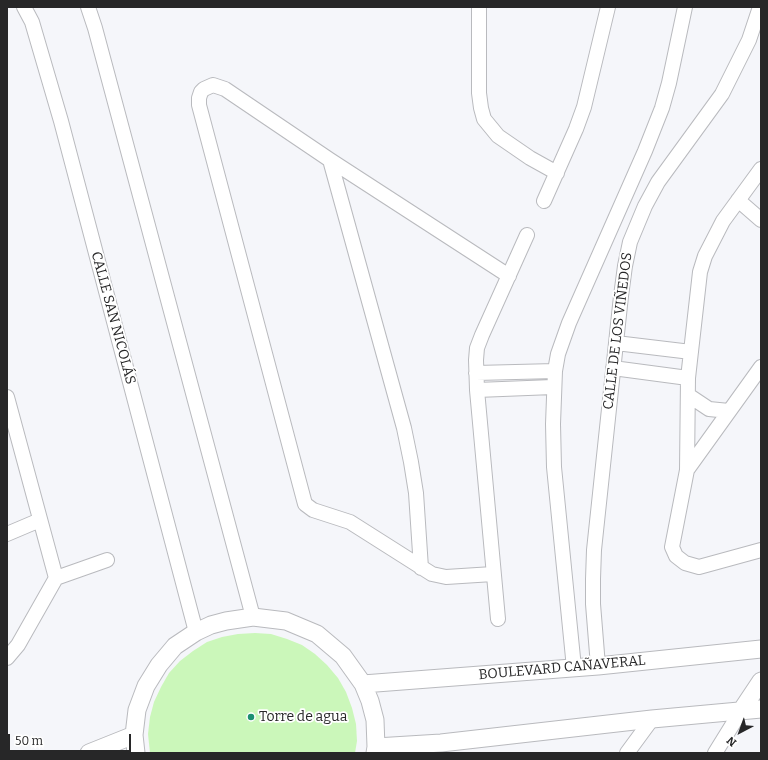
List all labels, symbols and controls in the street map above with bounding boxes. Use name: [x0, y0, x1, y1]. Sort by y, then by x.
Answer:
street label: CALLE SAN NICOLÁS: [87, 250, 139, 386]
street label: CALLE DE LOS VIÑEDOS: [600, 252, 636, 410]
street label: BOULEVARD CAÑAVERAL: [478, 652, 646, 684]
place label: Torre de agua: [259, 709, 347, 725]
marker: Torre de agua: [246, 712, 256, 722]
north arrow: [720, 712, 760, 752]
scale bar: [10, 726, 133, 752]
text: 50 m: [15, 734, 43, 748]
text: N: [724, 734, 739, 749]

